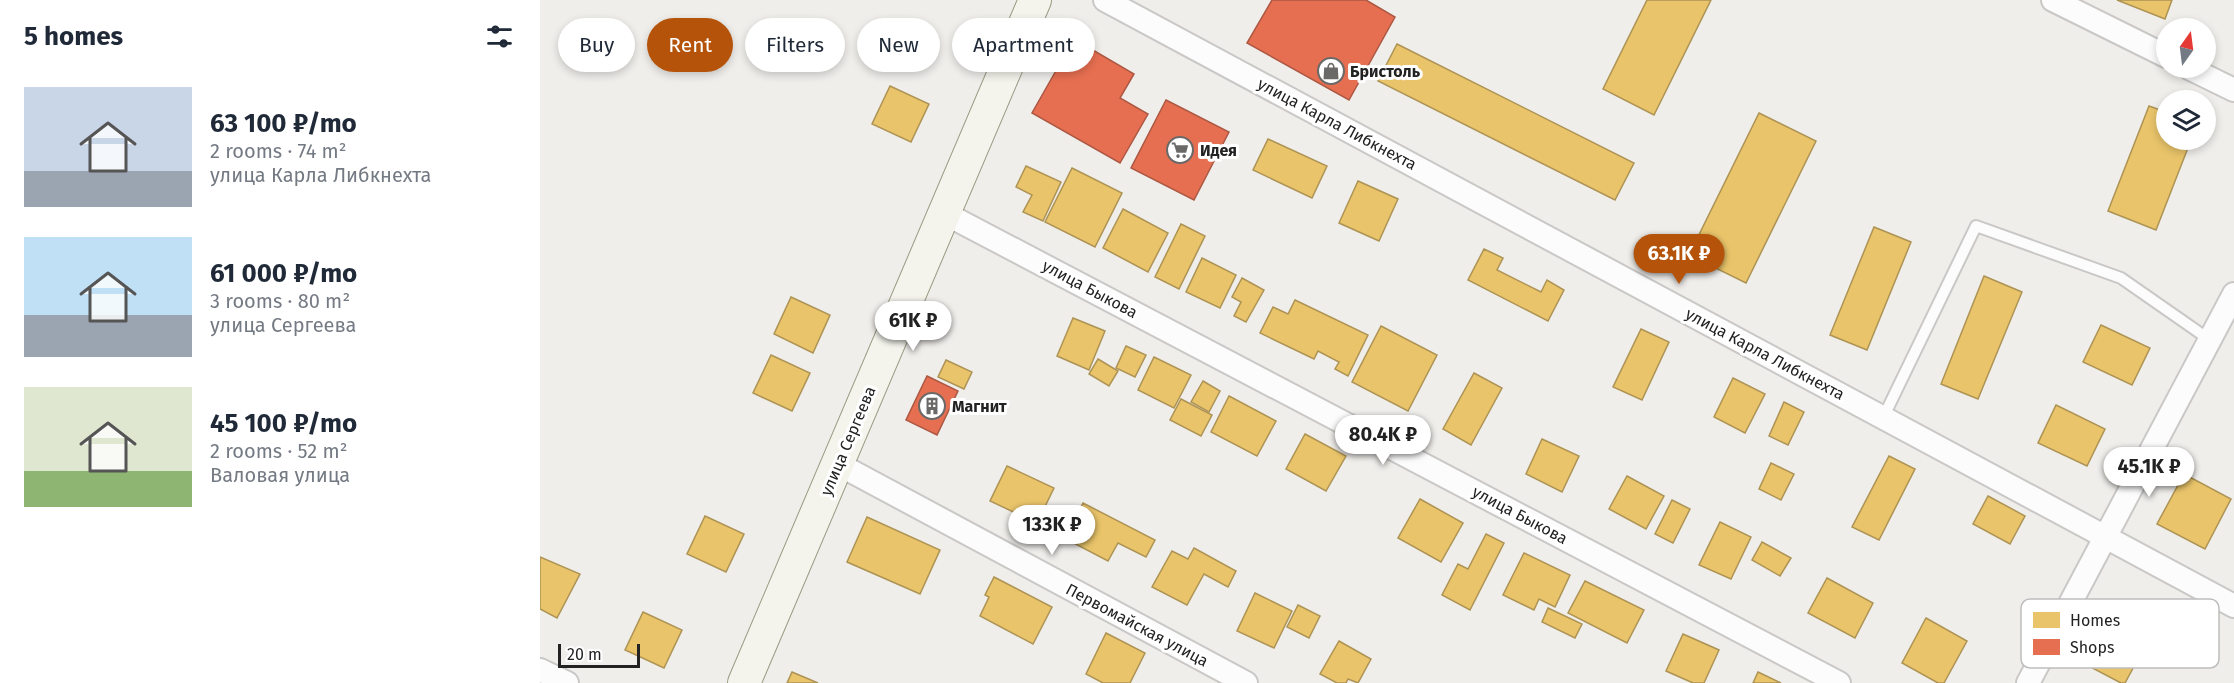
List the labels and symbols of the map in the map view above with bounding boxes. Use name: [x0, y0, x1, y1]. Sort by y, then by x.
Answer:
north arrow: [2156, 18, 2216, 78]
shop icon: Бристоль: [1316, 56, 1346, 86]
place label: Бристоль: [1350, 62, 1421, 81]
street label: улица Карла Либкнехта: [1254, 74, 1420, 174]
supermarket icon: Идея: [1165, 135, 1195, 165]
place label: Идея: [1200, 141, 1237, 160]
pin: 63.1K ₽: [1624, 234, 1734, 285]
street label: улица Быкова: [1039, 256, 1141, 322]
pin: 61K ₽: [871, 301, 955, 352]
street label: улица Карла Либкнехта: [1682, 304, 1848, 404]
street label: улица Сергеева: [816, 383, 880, 499]
building icon: Магнит: [917, 391, 947, 421]
place label: Магнит: [952, 397, 1007, 416]
pin: 80.4K ₽: [1328, 415, 1438, 466]
pin: 45.1K ₽: [2094, 447, 2204, 498]
street label: улица Быкова: [1469, 482, 1571, 548]
pin: 133K ₽: [1003, 505, 1101, 556]
street label: Первомайская улица: [1063, 579, 1211, 671]
legend: [2021, 599, 2219, 668]
text: Homes: [2070, 611, 2120, 630]
text: Shops: [2070, 638, 2114, 657]
scale bar: [558, 641, 640, 668]

